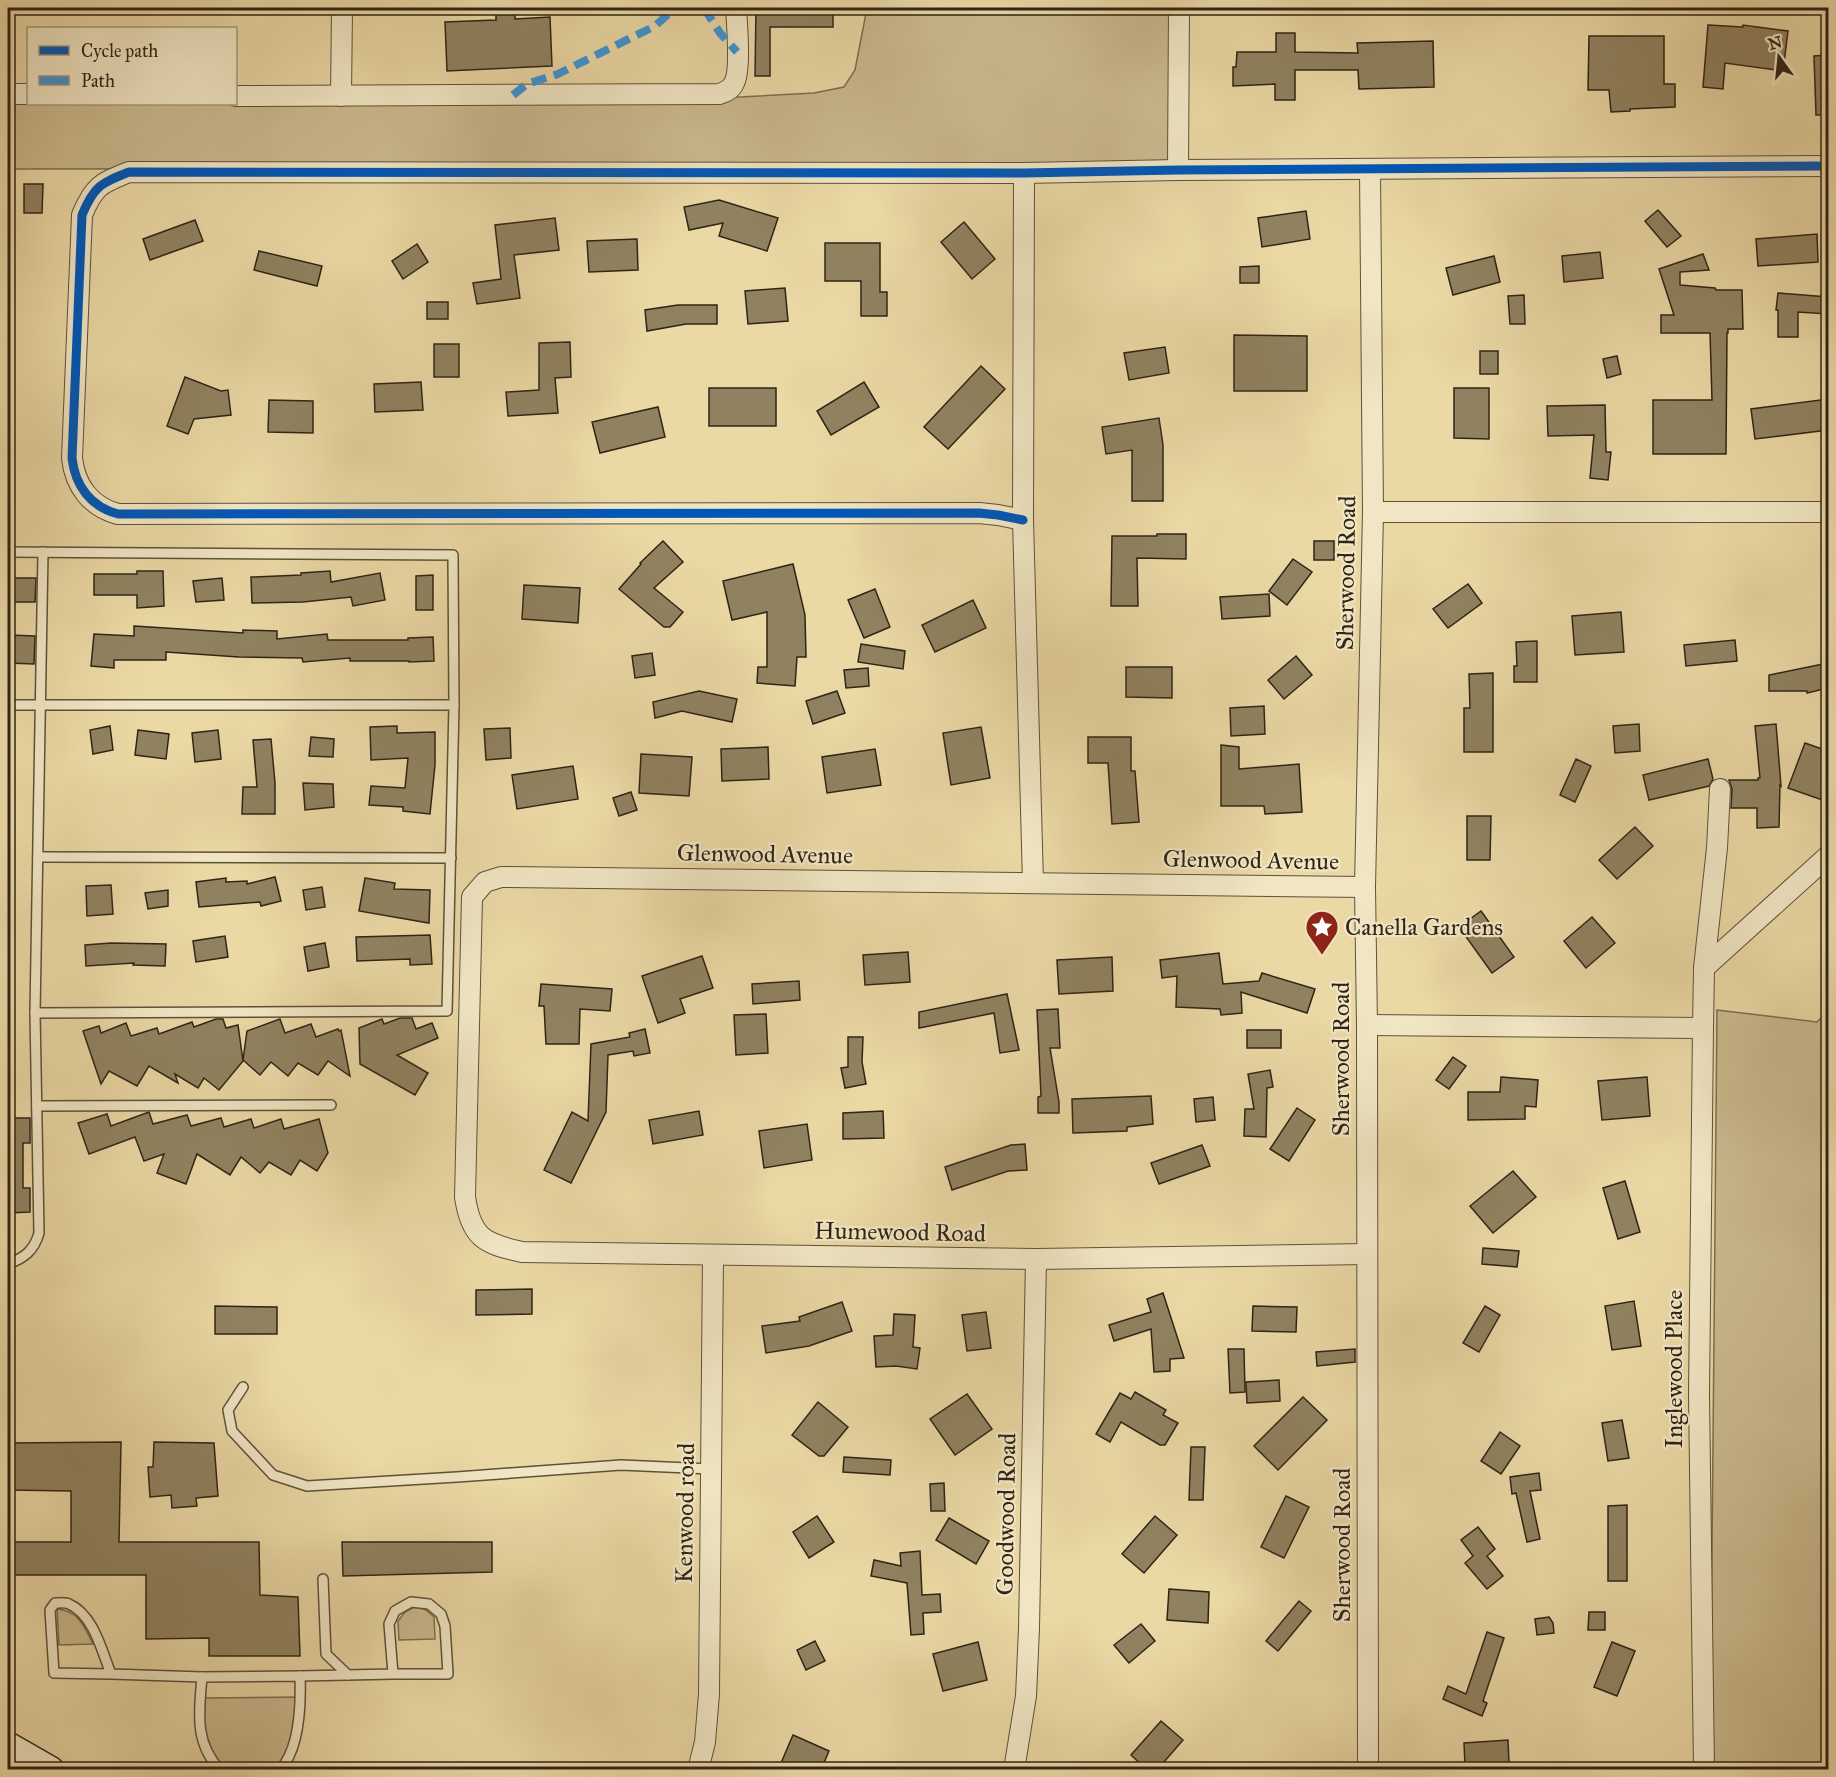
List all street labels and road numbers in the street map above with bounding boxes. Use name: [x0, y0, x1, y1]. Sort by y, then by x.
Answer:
street label: Sherwood Road: [1330, 495, 1362, 651]
street label: Glenwood Avenue: [677, 837, 853, 871]
street label: Glenwood Avenue: [1163, 843, 1339, 877]
street label: Sherwood Road: [1326, 982, 1356, 1136]
street label: Humewood Road: [814, 1216, 986, 1248]
street label: Inglewood Place: [1659, 1290, 1689, 1448]
street label: Goodwood Road: [990, 1432, 1022, 1596]
street label: Kenwood road: [669, 1443, 701, 1583]
street label: Sherwood Road: [1327, 1468, 1357, 1622]

